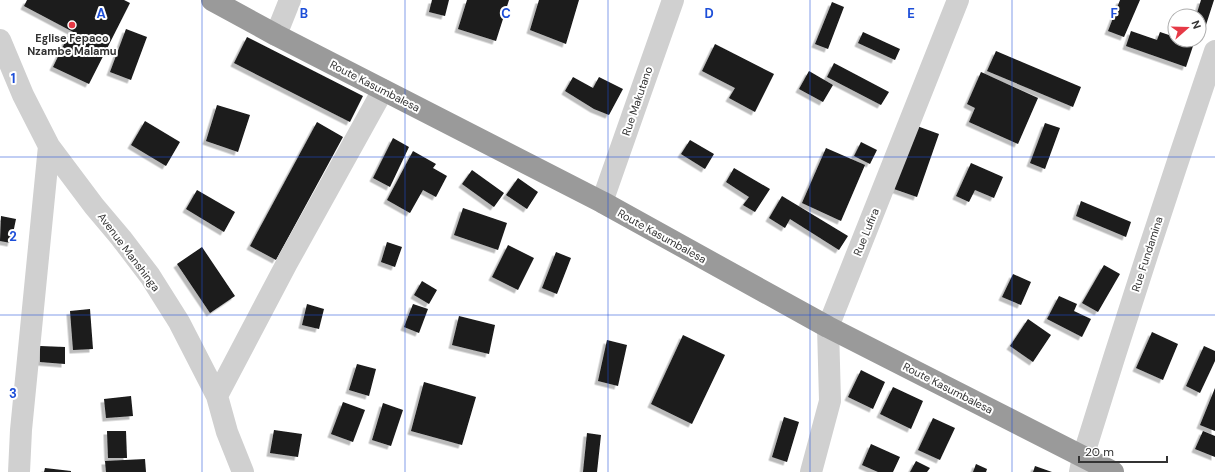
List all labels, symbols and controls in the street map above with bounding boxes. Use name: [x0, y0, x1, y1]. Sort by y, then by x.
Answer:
text: A: [96, 5, 106, 22]
text: B: [300, 5, 308, 22]
text: C: [501, 5, 511, 22]
text: D: [704, 5, 714, 22]
text: E: [907, 5, 915, 22]
text: F: [1110, 5, 1118, 22]
north arrow: [1167, 8, 1207, 48]
text: N: [1188, 18, 1204, 31]
marker: Eglise Fepaco Nzambe Malamu: [67, 20, 77, 30]
place label: Eglise Fepaco Nzambe Malamu: [27, 31, 117, 58]
street label: Route Kasumbalesa: [328, 57, 422, 115]
street label: Rue Makutano: [619, 65, 655, 137]
text: 1: [11, 70, 15, 87]
street label: Route Kasumbalesa: [615, 206, 709, 266]
street label: Rue Lufira: [850, 206, 882, 258]
street label: Avenue Manshinga: [95, 210, 163, 294]
street label: Rue Fundamina: [1128, 215, 1166, 293]
text: 2: [9, 228, 17, 245]
street label: Route Kasumbalesa: [901, 359, 995, 417]
text: 3: [9, 385, 17, 402]
scale bar: [1079, 438, 1167, 464]
text: 20 m: [1085, 444, 1114, 460]

